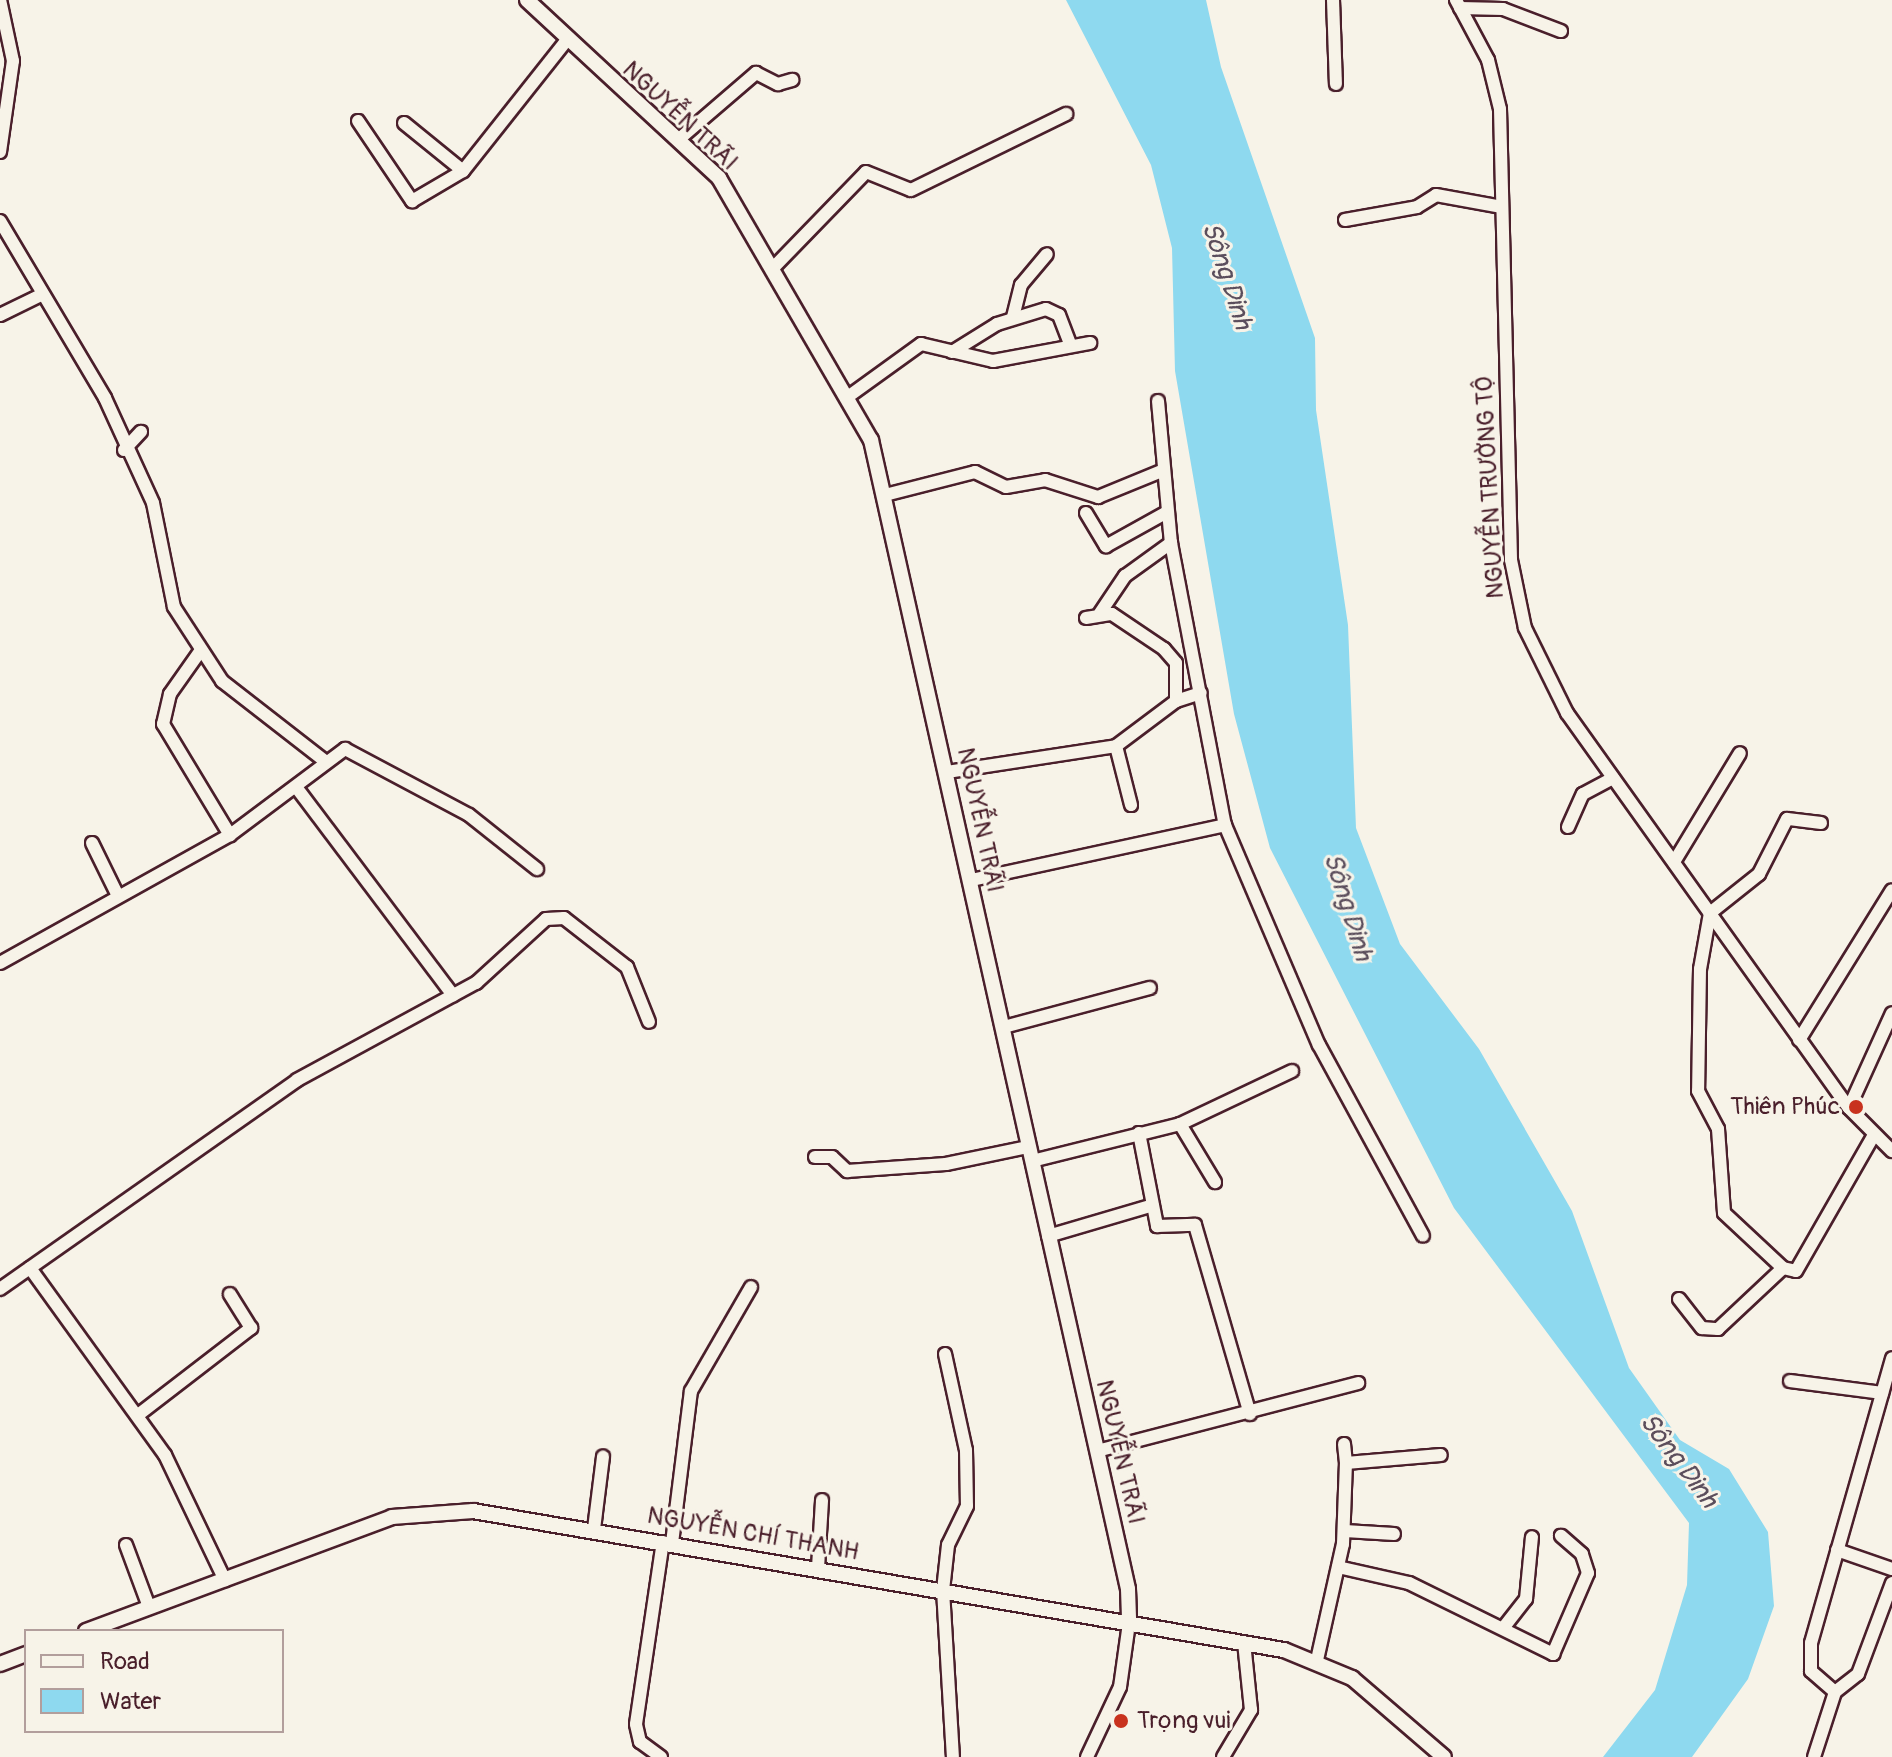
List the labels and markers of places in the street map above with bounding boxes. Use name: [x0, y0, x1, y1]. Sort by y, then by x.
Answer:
place label: Thiên Phúc: [1730, 1093, 1840, 1121]
marker: Thiên Phúc: [1847, 1098, 1865, 1116]
place label: Trọng vui: [1137, 1707, 1231, 1735]
marker: Trọng vui: [1112, 1712, 1130, 1730]

